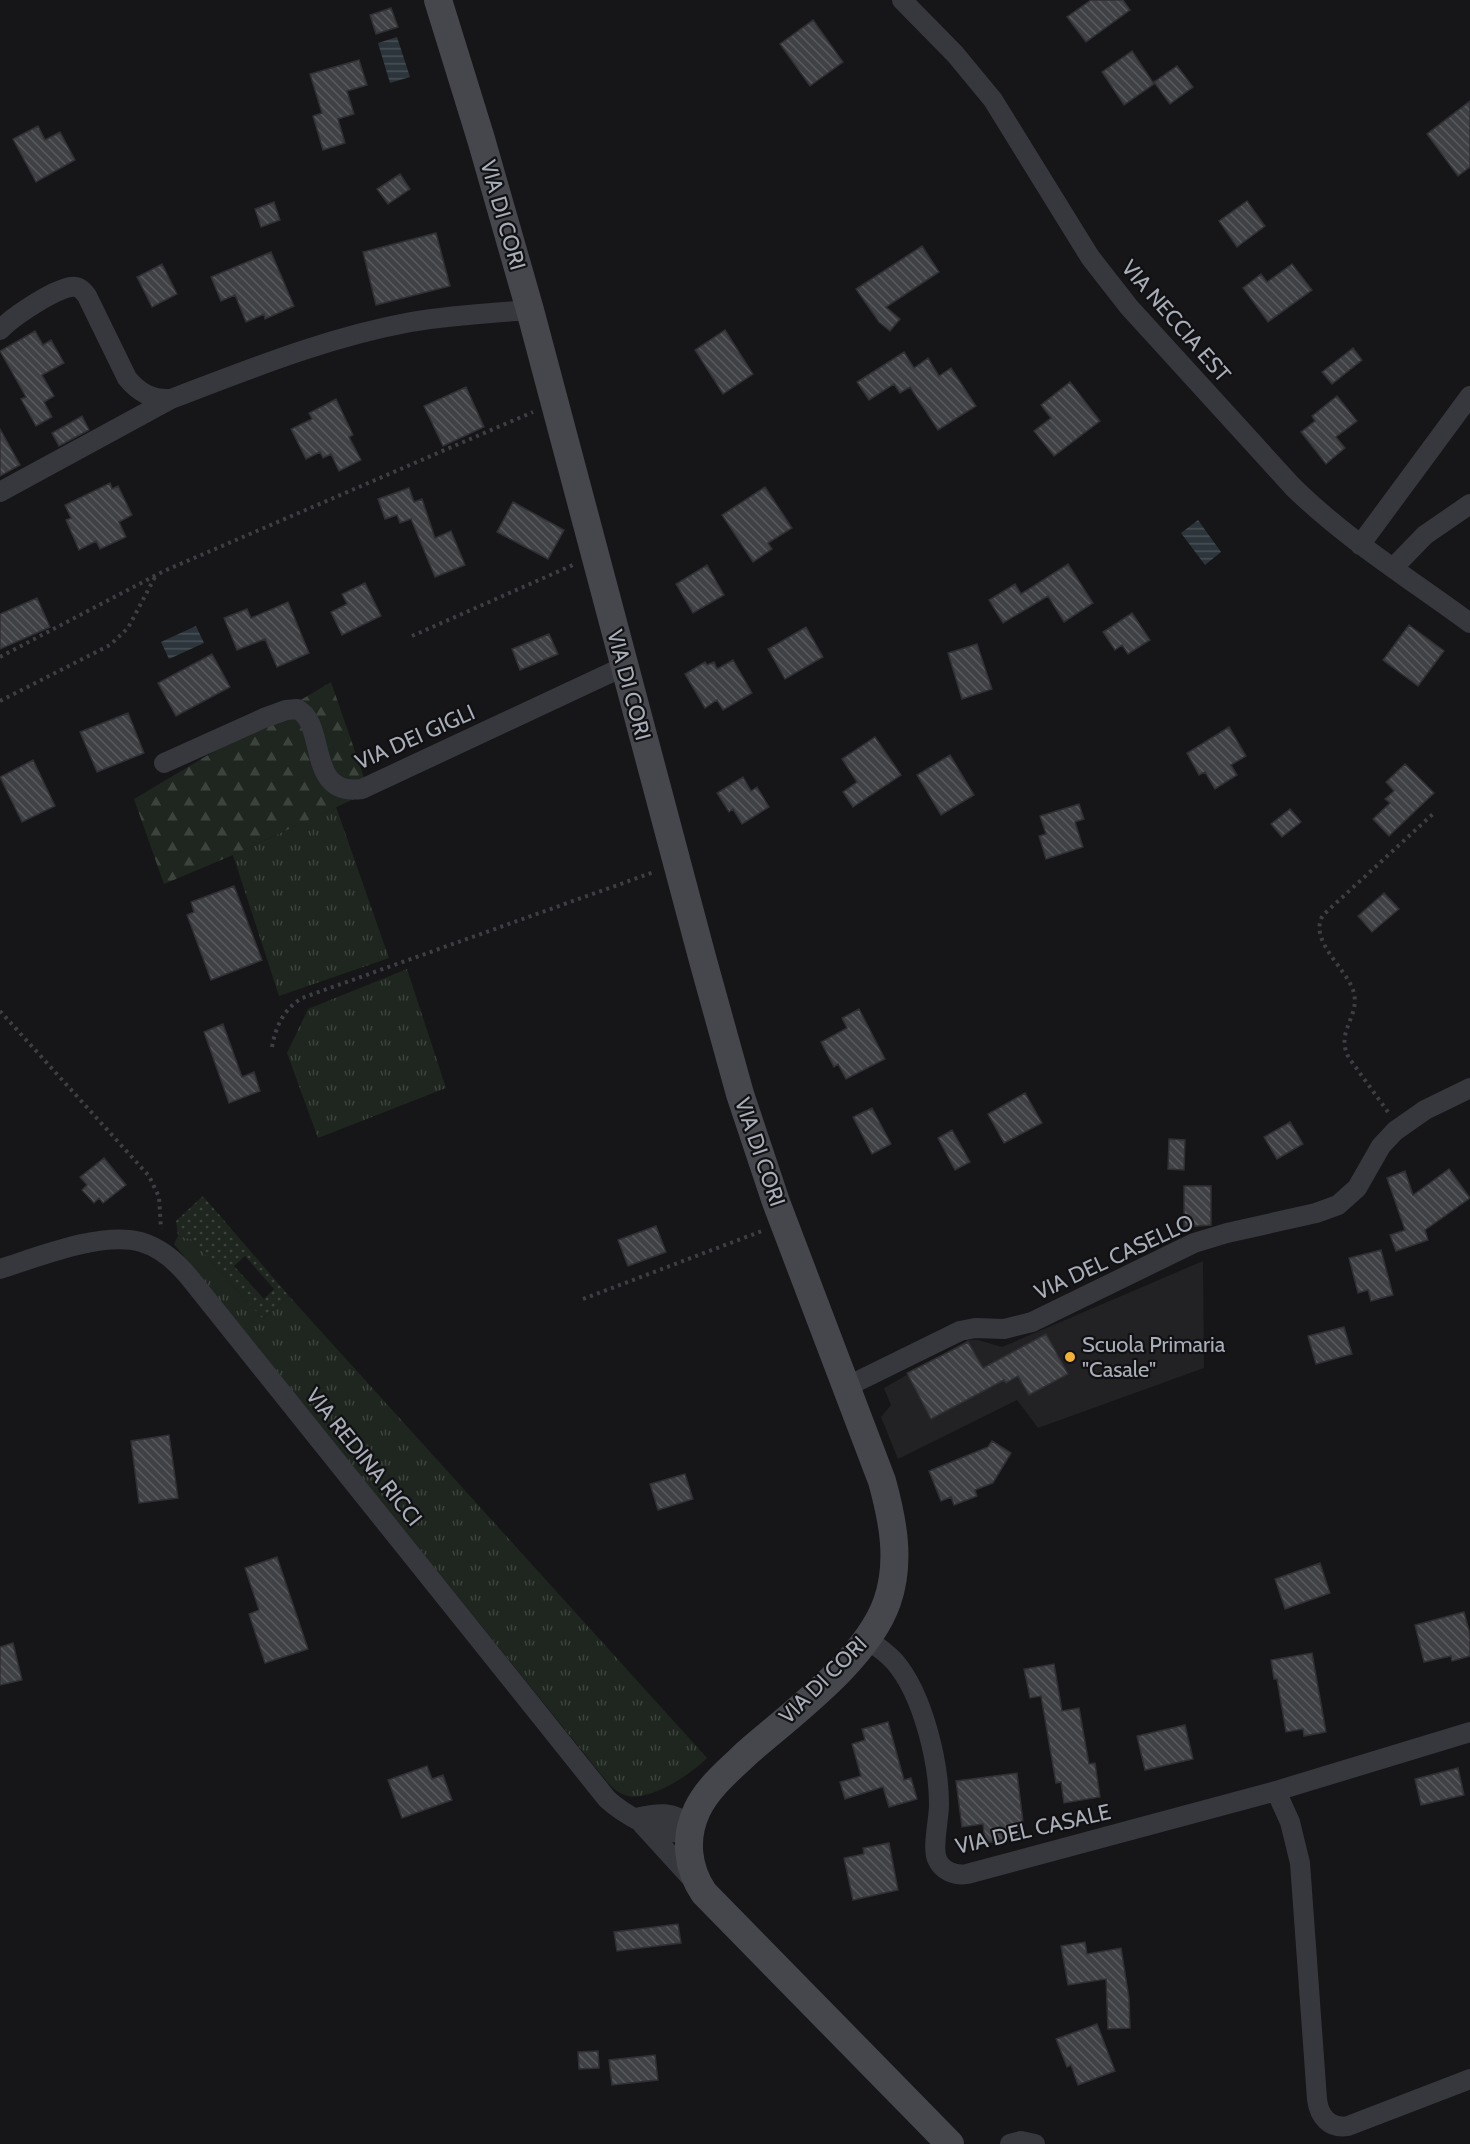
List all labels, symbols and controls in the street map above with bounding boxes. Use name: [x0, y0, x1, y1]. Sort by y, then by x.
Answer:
street label: VIA DI CORI: [474, 157, 532, 273]
street label: VIA NECCIA EST: [1116, 255, 1236, 388]
street label: VIA DI CORI: [601, 627, 657, 743]
street label: VIA DEI GIGLI: [351, 699, 479, 775]
street label: VIA DI CORI: [729, 1094, 791, 1210]
street label: VIA DEL CASELLO: [1030, 1208, 1198, 1306]
place label: Scuola Primaria "Casale": [1082, 1331, 1226, 1383]
marker: Scuola Primaria "Casale": [1063, 1350, 1077, 1364]
street label: VIA REDINA RICCI: [300, 1382, 428, 1532]
street label: VIA DI CORI: [773, 1630, 873, 1730]
street label: VIA DEL CASALE: [953, 1798, 1113, 1860]

